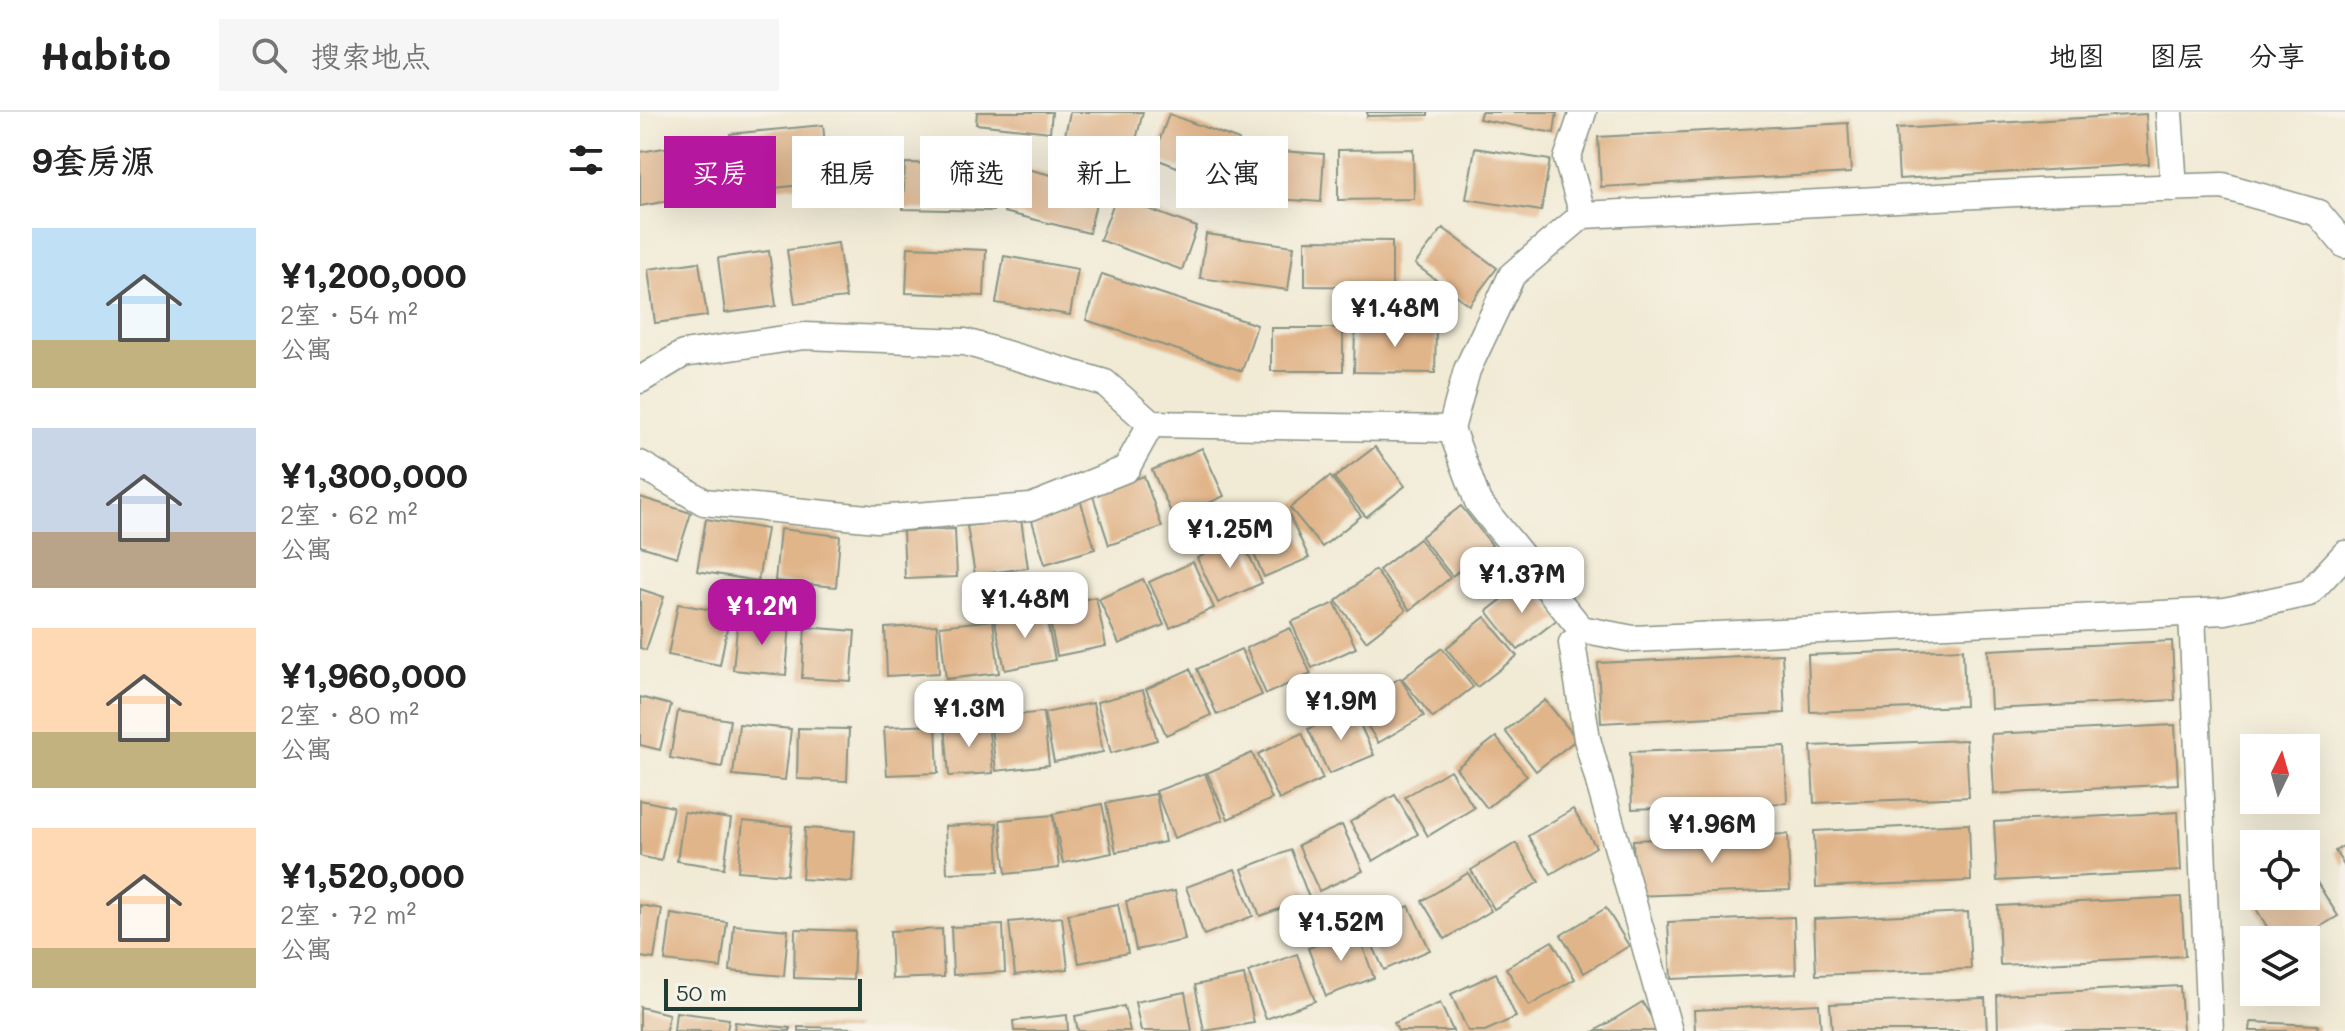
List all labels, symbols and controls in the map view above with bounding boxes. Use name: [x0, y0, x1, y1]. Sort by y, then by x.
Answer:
search box: [219, 19, 779, 91]
text: Habito: [40, 30, 171, 80]
icon: search: [247, 33, 291, 77]
text: 搜索地点: [311, 35, 431, 75]
text: 地图: [2049, 37, 2105, 73]
text: 图层: [2149, 37, 2205, 73]
text: 分享: [2249, 37, 2305, 73]
chip: 买房: [664, 136, 776, 208]
chip: 租房: [792, 136, 904, 208]
chip: 筛选: [920, 136, 1032, 208]
chip: 新上: [1048, 136, 1160, 208]
chip: 公寓: [1176, 136, 1288, 208]
text: 9套房源: [32, 137, 154, 182]
icon: filters: [564, 138, 608, 182]
text: ¥1,200,000: [280, 252, 467, 297]
icon: home: [96, 260, 192, 356]
pin: ¥1.48M: [1330, 281, 1460, 349]
text: ¥1.48M: [1350, 290, 1440, 324]
text: 2室 · 54 m²: [280, 297, 418, 331]
text: 公寓: [280, 331, 332, 365]
text: ¥1,300,000: [280, 452, 468, 497]
icon: home: [96, 460, 192, 556]
text: 2室 · 62 m²: [280, 497, 418, 531]
pin: ¥1.25M: [1165, 502, 1295, 570]
text: ¥1.25M: [1186, 511, 1274, 545]
text: 公寓: [280, 531, 332, 565]
pin: ¥1.37M: [1457, 547, 1587, 615]
text: ¥1.37M: [1478, 556, 1566, 590]
pin: ¥1.48M: [960, 572, 1090, 640]
pin: ¥1.2M: [706, 579, 818, 647]
text: ¥1.48M: [980, 581, 1070, 615]
text: ¥1.2M: [726, 588, 798, 622]
text: ¥1,960,000: [280, 652, 467, 697]
icon: home: [96, 660, 192, 756]
pin: ¥1.9M: [1285, 674, 1397, 742]
pin: ¥1.3M: [913, 681, 1025, 749]
text: ¥1.9M: [1304, 683, 1378, 717]
text: ¥1.3M: [932, 690, 1006, 724]
text: 2室 · 80 m²: [280, 697, 419, 731]
text: 公寓: [280, 731, 332, 765]
north arrow: [2240, 734, 2320, 814]
map controls: [2240, 734, 2320, 1006]
pin: ¥1.96M: [1647, 797, 1777, 865]
text: ¥1.96M: [1668, 806, 1756, 840]
button: locate: [2240, 830, 2320, 910]
text: ¥1,520,000: [280, 852, 465, 897]
icon: home: [96, 860, 192, 956]
pin: ¥1.52M: [1276, 895, 1406, 963]
text: 2室 · 72 m²: [280, 897, 416, 931]
text: ¥1.52M: [1297, 904, 1385, 938]
button: layers: [2240, 926, 2320, 1006]
text: 公寓: [280, 931, 332, 965]
scale bar: [664, 975, 862, 1011]
text: 50 m: [676, 978, 727, 1007]

